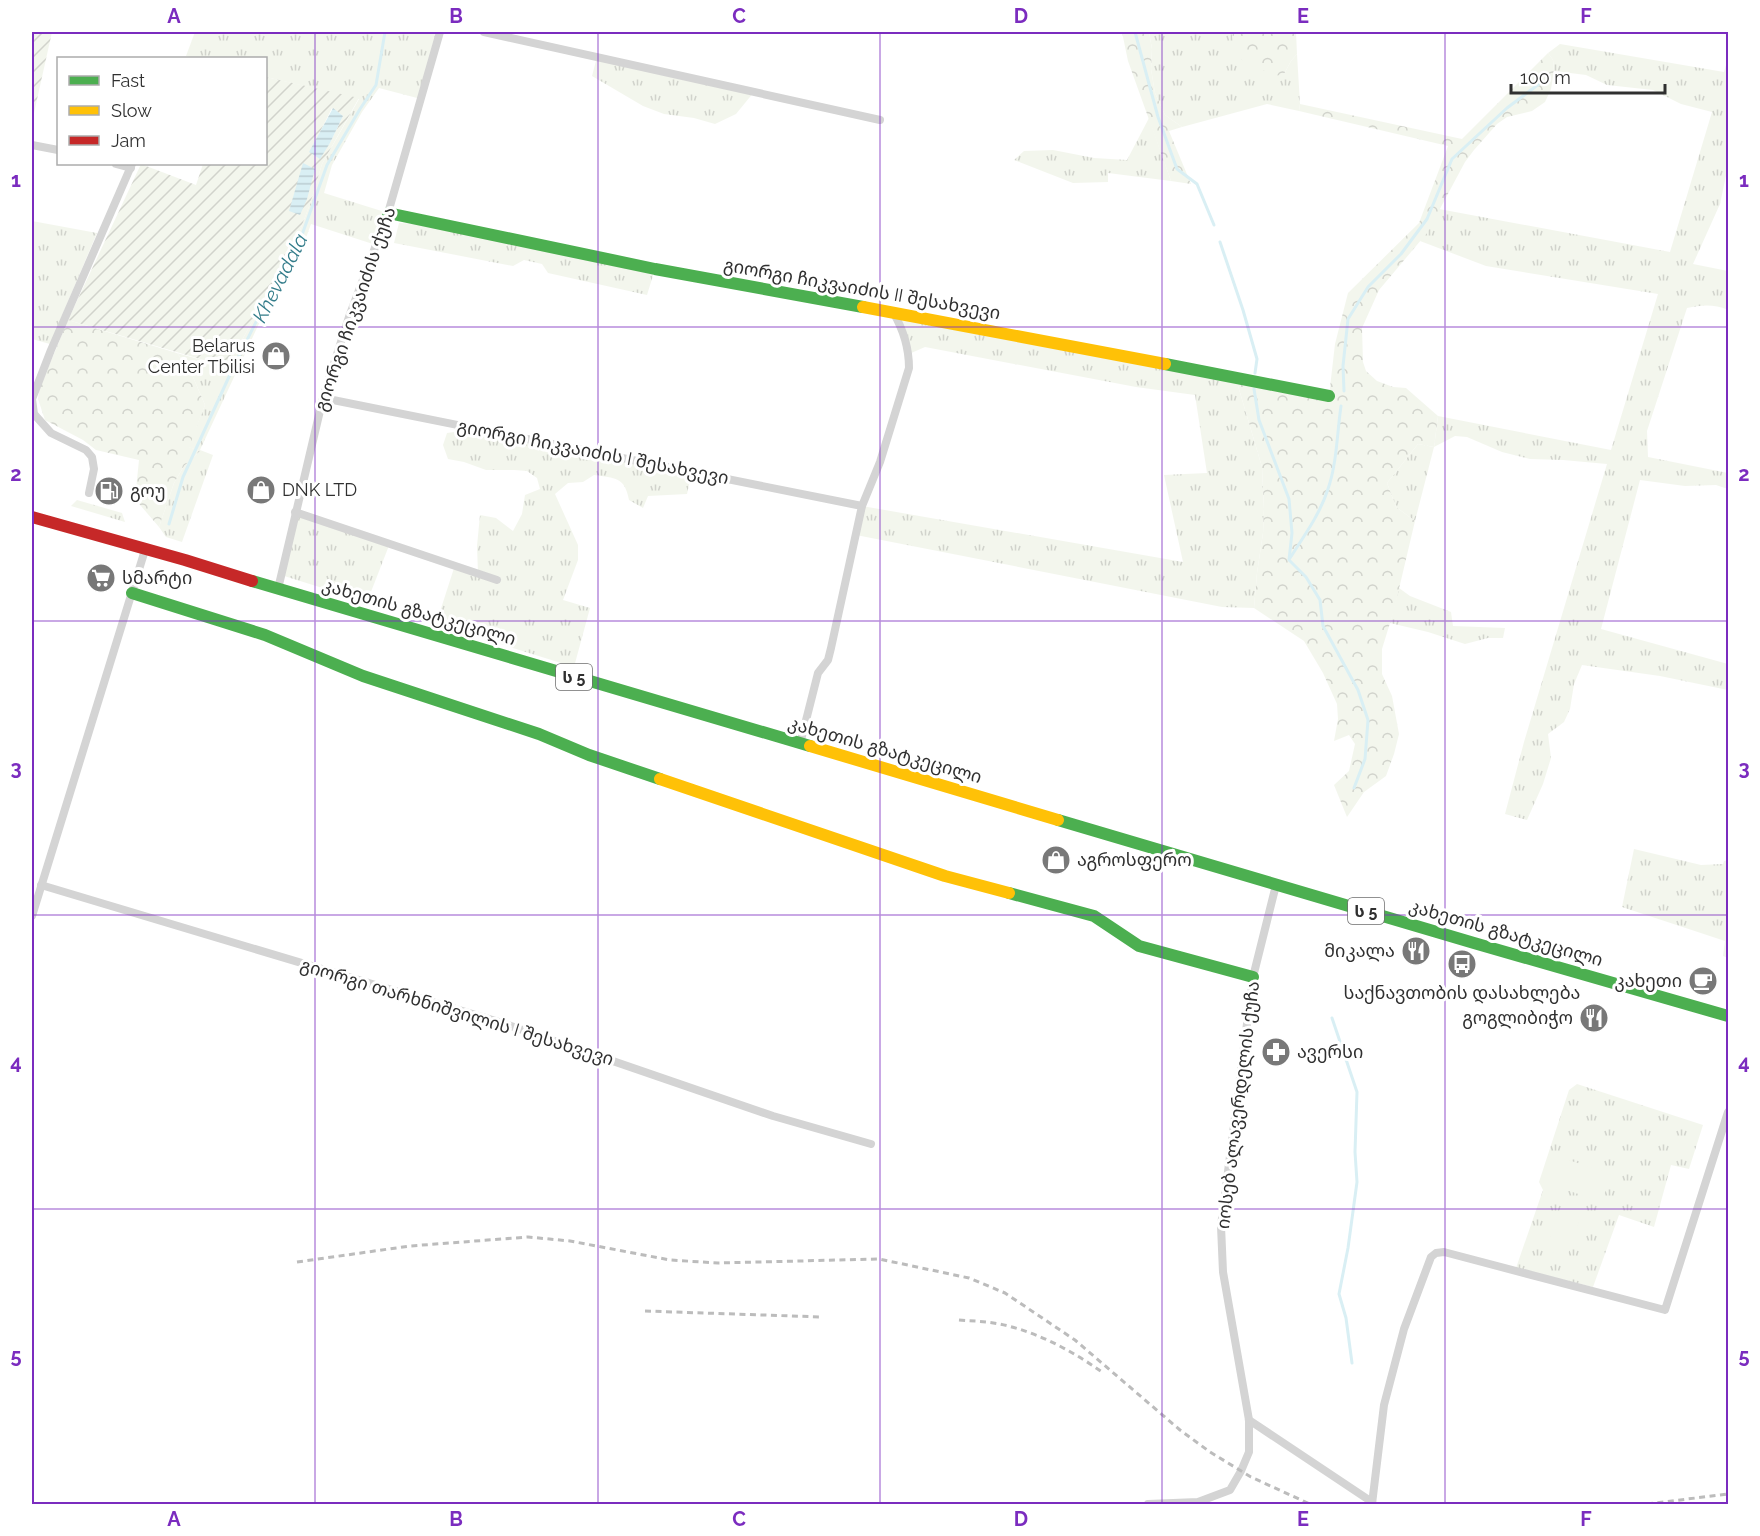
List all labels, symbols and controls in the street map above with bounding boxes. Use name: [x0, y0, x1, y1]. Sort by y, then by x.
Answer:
text: A: [167, 4, 181, 28]
text: B: [449, 4, 463, 28]
text: C: [732, 4, 746, 28]
text: D: [1014, 4, 1028, 28]
text: E: [1297, 4, 1309, 28]
text: F: [1580, 4, 1592, 28]
legend: [57, 57, 267, 165]
scale bar: [1511, 57, 1666, 95]
text: 100 m: [1520, 67, 1571, 88]
text: Fast: [111, 70, 145, 91]
text: Slow: [111, 100, 152, 121]
text: Jam: [111, 130, 146, 151]
text: 1: [11, 168, 21, 192]
text: 1: [1739, 168, 1749, 192]
street label: გიორგი ჩიკვაიძის ქუჩა: [310, 204, 400, 414]
water label: Khevadala: [247, 229, 313, 327]
street label: გიორგი ჩიკვაიძის II შესახვევი: [722, 254, 1002, 324]
place label: Belarus Center Tbilisi: [148, 335, 255, 377]
shop icon: Belarus Center Tbilisi: [260, 340, 292, 372]
street label: გიორგი ჩიკვაიძის I შესახვევი: [455, 415, 731, 489]
text: 2: [10, 462, 22, 486]
text: 2: [1738, 462, 1750, 486]
shop icon: DNK LTD: [245, 474, 277, 506]
fuel station icon: გოუ: [93, 475, 125, 507]
place label: DNK LTD: [282, 479, 357, 500]
place label: გოუ: [130, 480, 166, 502]
supermarket icon: სმარტი: [85, 562, 117, 594]
place label: სმარტი: [122, 567, 192, 589]
street label: კახეთის გზატკეცილი: [320, 574, 518, 650]
road number: ს 5: [556, 664, 592, 690]
street label: კახეთის გზატკეცილი: [786, 712, 984, 788]
text: 3: [10, 756, 22, 780]
text: 3: [1738, 756, 1750, 780]
shop icon: აგროსფერო: [1040, 844, 1072, 876]
place label: აგროსფერო: [1077, 849, 1192, 871]
street label: კახეთის გზატკეცილი: [1407, 895, 1605, 971]
road number: ს 5: [1348, 898, 1384, 924]
restaurant icon: მიკალა: [1400, 935, 1432, 967]
place label: მიკალა: [1324, 940, 1395, 962]
bus stop icon: საქნავთობის დასახლება: [1446, 948, 1478, 980]
street label: გიორგი თარხნიშვილის I შესახვევი: [298, 954, 616, 1070]
cafe icon: კახეთი: [1687, 965, 1719, 997]
place label: კახეთი: [1614, 970, 1682, 992]
street label: იოსებ ალავერდელის ქუჩა: [1212, 980, 1264, 1230]
place label: საქნავთობის დასახლება: [1344, 982, 1580, 1004]
restaurant icon: გოგლიბიჭო: [1578, 1002, 1610, 1034]
place label: გოგლიბიჭო: [1462, 1007, 1573, 1029]
pharmacy icon: ავერსი: [1260, 1036, 1292, 1068]
place label: ავერსი: [1297, 1041, 1363, 1063]
text: 4: [10, 1050, 22, 1074]
text: 4: [1738, 1050, 1750, 1074]
text: 5: [10, 1344, 22, 1368]
text: 5: [1738, 1344, 1750, 1368]
text: A: [167, 1507, 181, 1531]
text: B: [449, 1507, 463, 1531]
text: C: [732, 1507, 746, 1531]
text: D: [1014, 1507, 1028, 1531]
text: E: [1297, 1507, 1309, 1531]
text: F: [1580, 1507, 1592, 1531]

